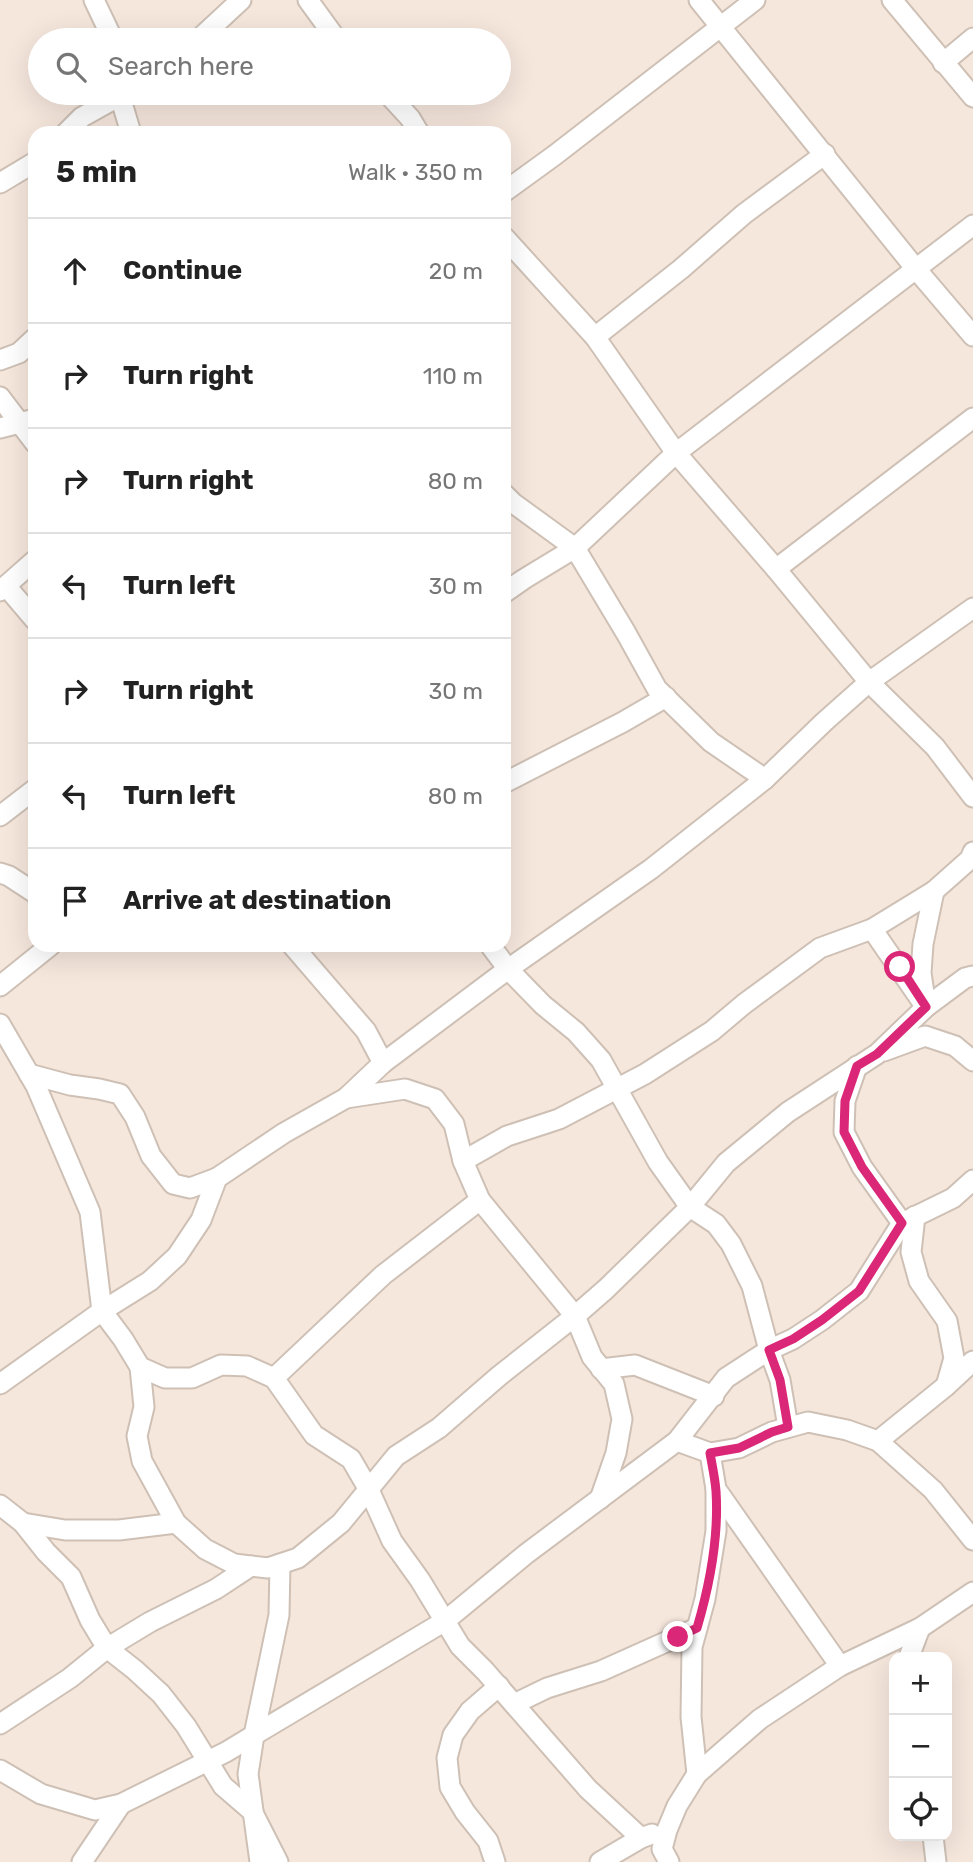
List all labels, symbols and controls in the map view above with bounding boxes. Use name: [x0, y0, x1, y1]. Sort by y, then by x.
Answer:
search box: [28, 28, 511, 105]
icon: search: [52, 48, 90, 86]
text: Search here: [108, 51, 254, 82]
text: 5 min: [56, 154, 137, 190]
text: Walk · 350 m: [348, 158, 483, 186]
icon: ahead: [56, 252, 94, 290]
text: Continue: [123, 255, 242, 286]
text: 20 m: [429, 257, 483, 285]
icon: right: [56, 357, 94, 395]
text: Turn right: [123, 360, 253, 391]
text: 110 m: [423, 362, 483, 390]
icon: right: [56, 462, 94, 500]
text: Turn right: [123, 465, 253, 496]
text: 80 m: [428, 467, 483, 495]
icon: left: [56, 567, 94, 605]
text: Turn left: [123, 570, 235, 601]
text: 30 m: [428, 572, 483, 600]
icon: right: [56, 672, 94, 710]
text: Turn right: [123, 675, 253, 706]
text: 30 m: [428, 677, 483, 705]
icon: left: [56, 777, 94, 815]
text: Turn left: [123, 780, 235, 811]
text: 80 m: [428, 782, 483, 810]
icon: arrive: [56, 882, 94, 920]
text: Arrive at destination: [123, 885, 391, 916]
route start: [884, 951, 915, 982]
route end: [662, 1621, 693, 1652]
map controls: [889, 1652, 952, 1841]
button: +: [889, 1652, 952, 1715]
button: −: [889, 1715, 952, 1778]
button: locate: [889, 1778, 952, 1841]

